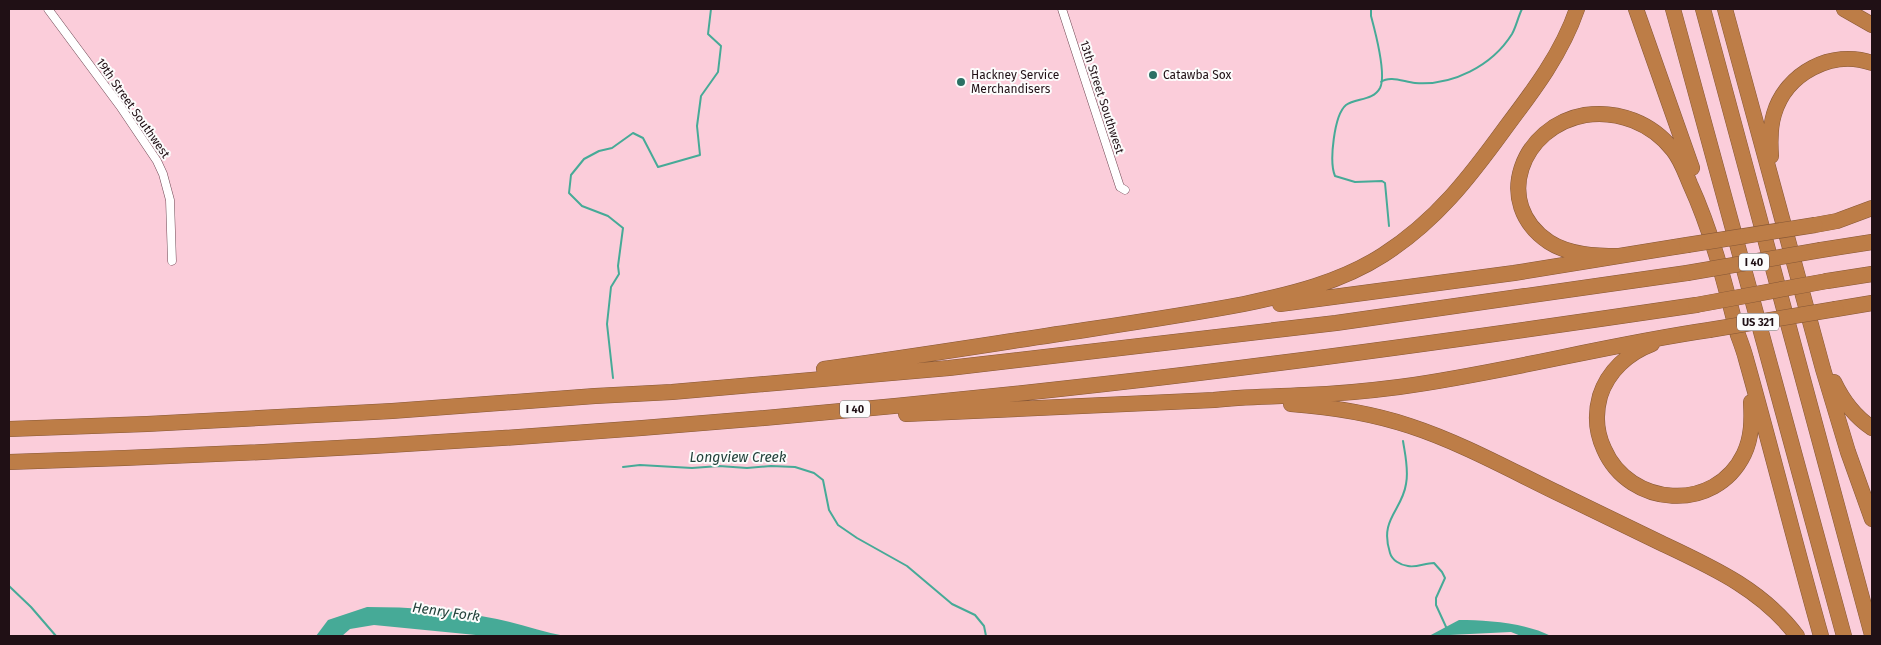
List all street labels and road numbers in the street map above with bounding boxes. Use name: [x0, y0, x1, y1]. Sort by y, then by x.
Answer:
street label: 13th Street Southwest: [1077, 39, 1127, 156]
street label: 19th Street Southwest: [93, 55, 173, 161]
road number: I 40: [1739, 253, 1769, 270]
road number: US 321: [1737, 314, 1779, 331]
road number: I 40: [840, 400, 870, 418]

